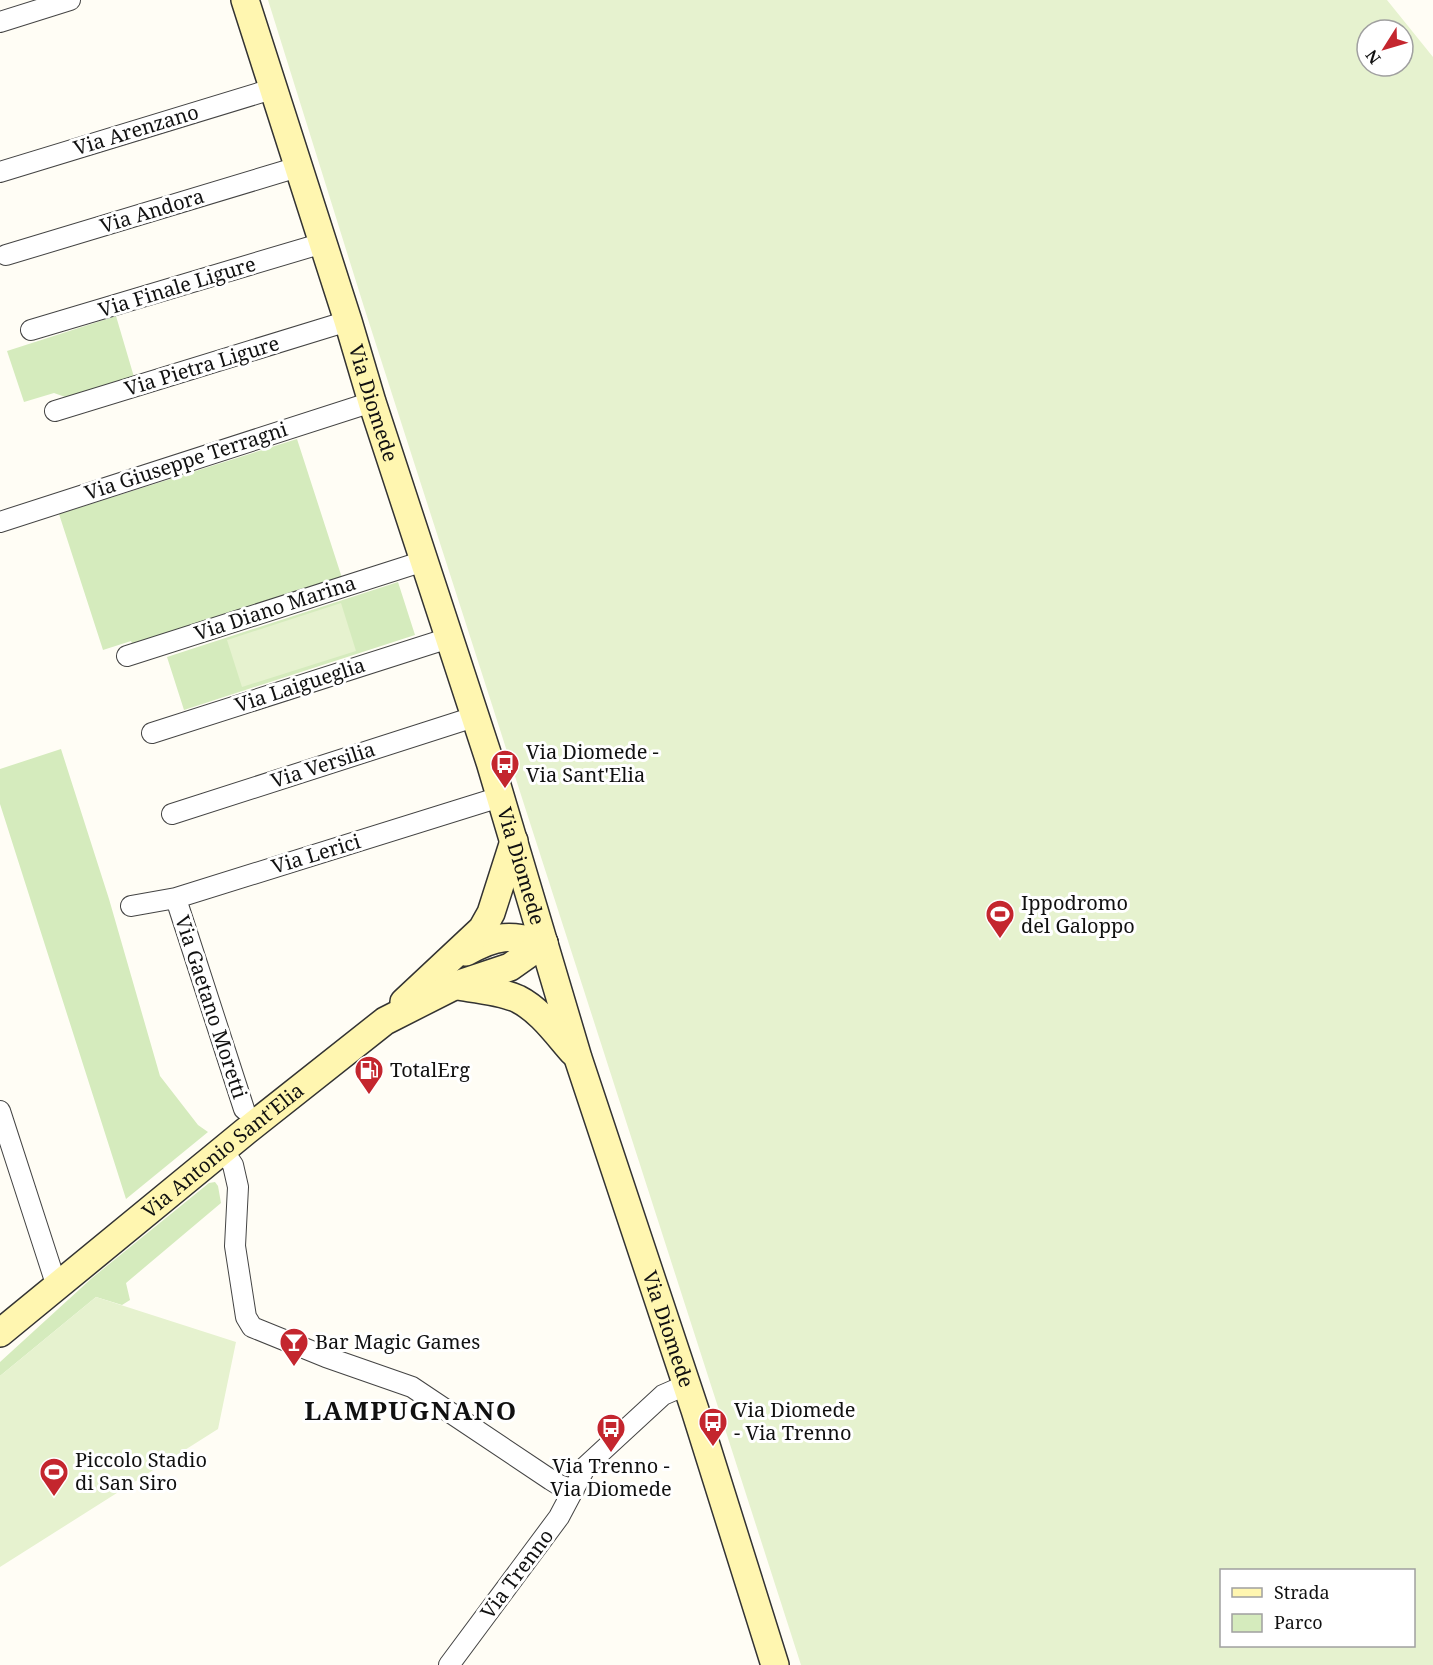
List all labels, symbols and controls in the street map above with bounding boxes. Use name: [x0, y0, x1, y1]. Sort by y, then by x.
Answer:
north arrow: [1355, 18, 1415, 78]
text: N: [1360, 45, 1386, 69]
street label: Via Arenzano: [70, 98, 202, 161]
street label: Via Andora: [97, 182, 207, 239]
street label: Via Finale Ligure: [95, 250, 259, 323]
street label: Via Pietra Ligure: [121, 329, 283, 402]
street label: Via Diomede: [343, 341, 405, 465]
street label: Via Giuseppe Terragni: [81, 415, 291, 506]
street label: Via Diano Marina: [191, 569, 359, 646]
street label: Via Laigueglia: [231, 651, 368, 718]
street label: Via Versilia: [267, 735, 378, 794]
place label: Via Diomede - Via Sant'Elia: [526, 738, 659, 788]
bus stop icon: Via Diomede - Via Sant'Elia: [489, 748, 521, 790]
street label: Via Diomede: [491, 804, 552, 928]
street label: Via Lerici: [268, 827, 364, 880]
place label: Ippodromo del Galoppo: [1021, 889, 1135, 939]
sports icon: Ippodromo del Galoppo: [984, 898, 1016, 940]
street label: Via Gaetano Moretti: [169, 912, 254, 1103]
fuel station icon: TotalErg: [353, 1054, 385, 1096]
place label: TotalErg: [390, 1056, 470, 1083]
street label: Via Antonio Sant'Elia: [136, 1076, 309, 1224]
street label: Via Diomede: [637, 1267, 701, 1391]
bar icon: Bar Magic Games: [278, 1326, 310, 1368]
place label: Bar Magic Games: [315, 1328, 480, 1355]
district label: LAMPUGNANO: [304, 1392, 518, 1428]
place label: Via Diomede - Via Trenno: [734, 1396, 855, 1446]
bus stop icon: Via Diomede - Via Trenno: [697, 1406, 729, 1448]
bus stop icon: Via Trenno - Via Diomede: [595, 1412, 627, 1454]
place label: Piccolo Stadio di San Siro: [75, 1446, 207, 1496]
place label: Via Trenno - Via Diomede: [550, 1452, 672, 1502]
sports icon: Piccolo Stadio di San Siro: [38, 1456, 70, 1498]
street label: Via Trenno: [474, 1523, 559, 1624]
legend: [1220, 1569, 1415, 1647]
text: Strada: [1274, 1580, 1330, 1604]
text: Parco: [1274, 1610, 1323, 1634]

